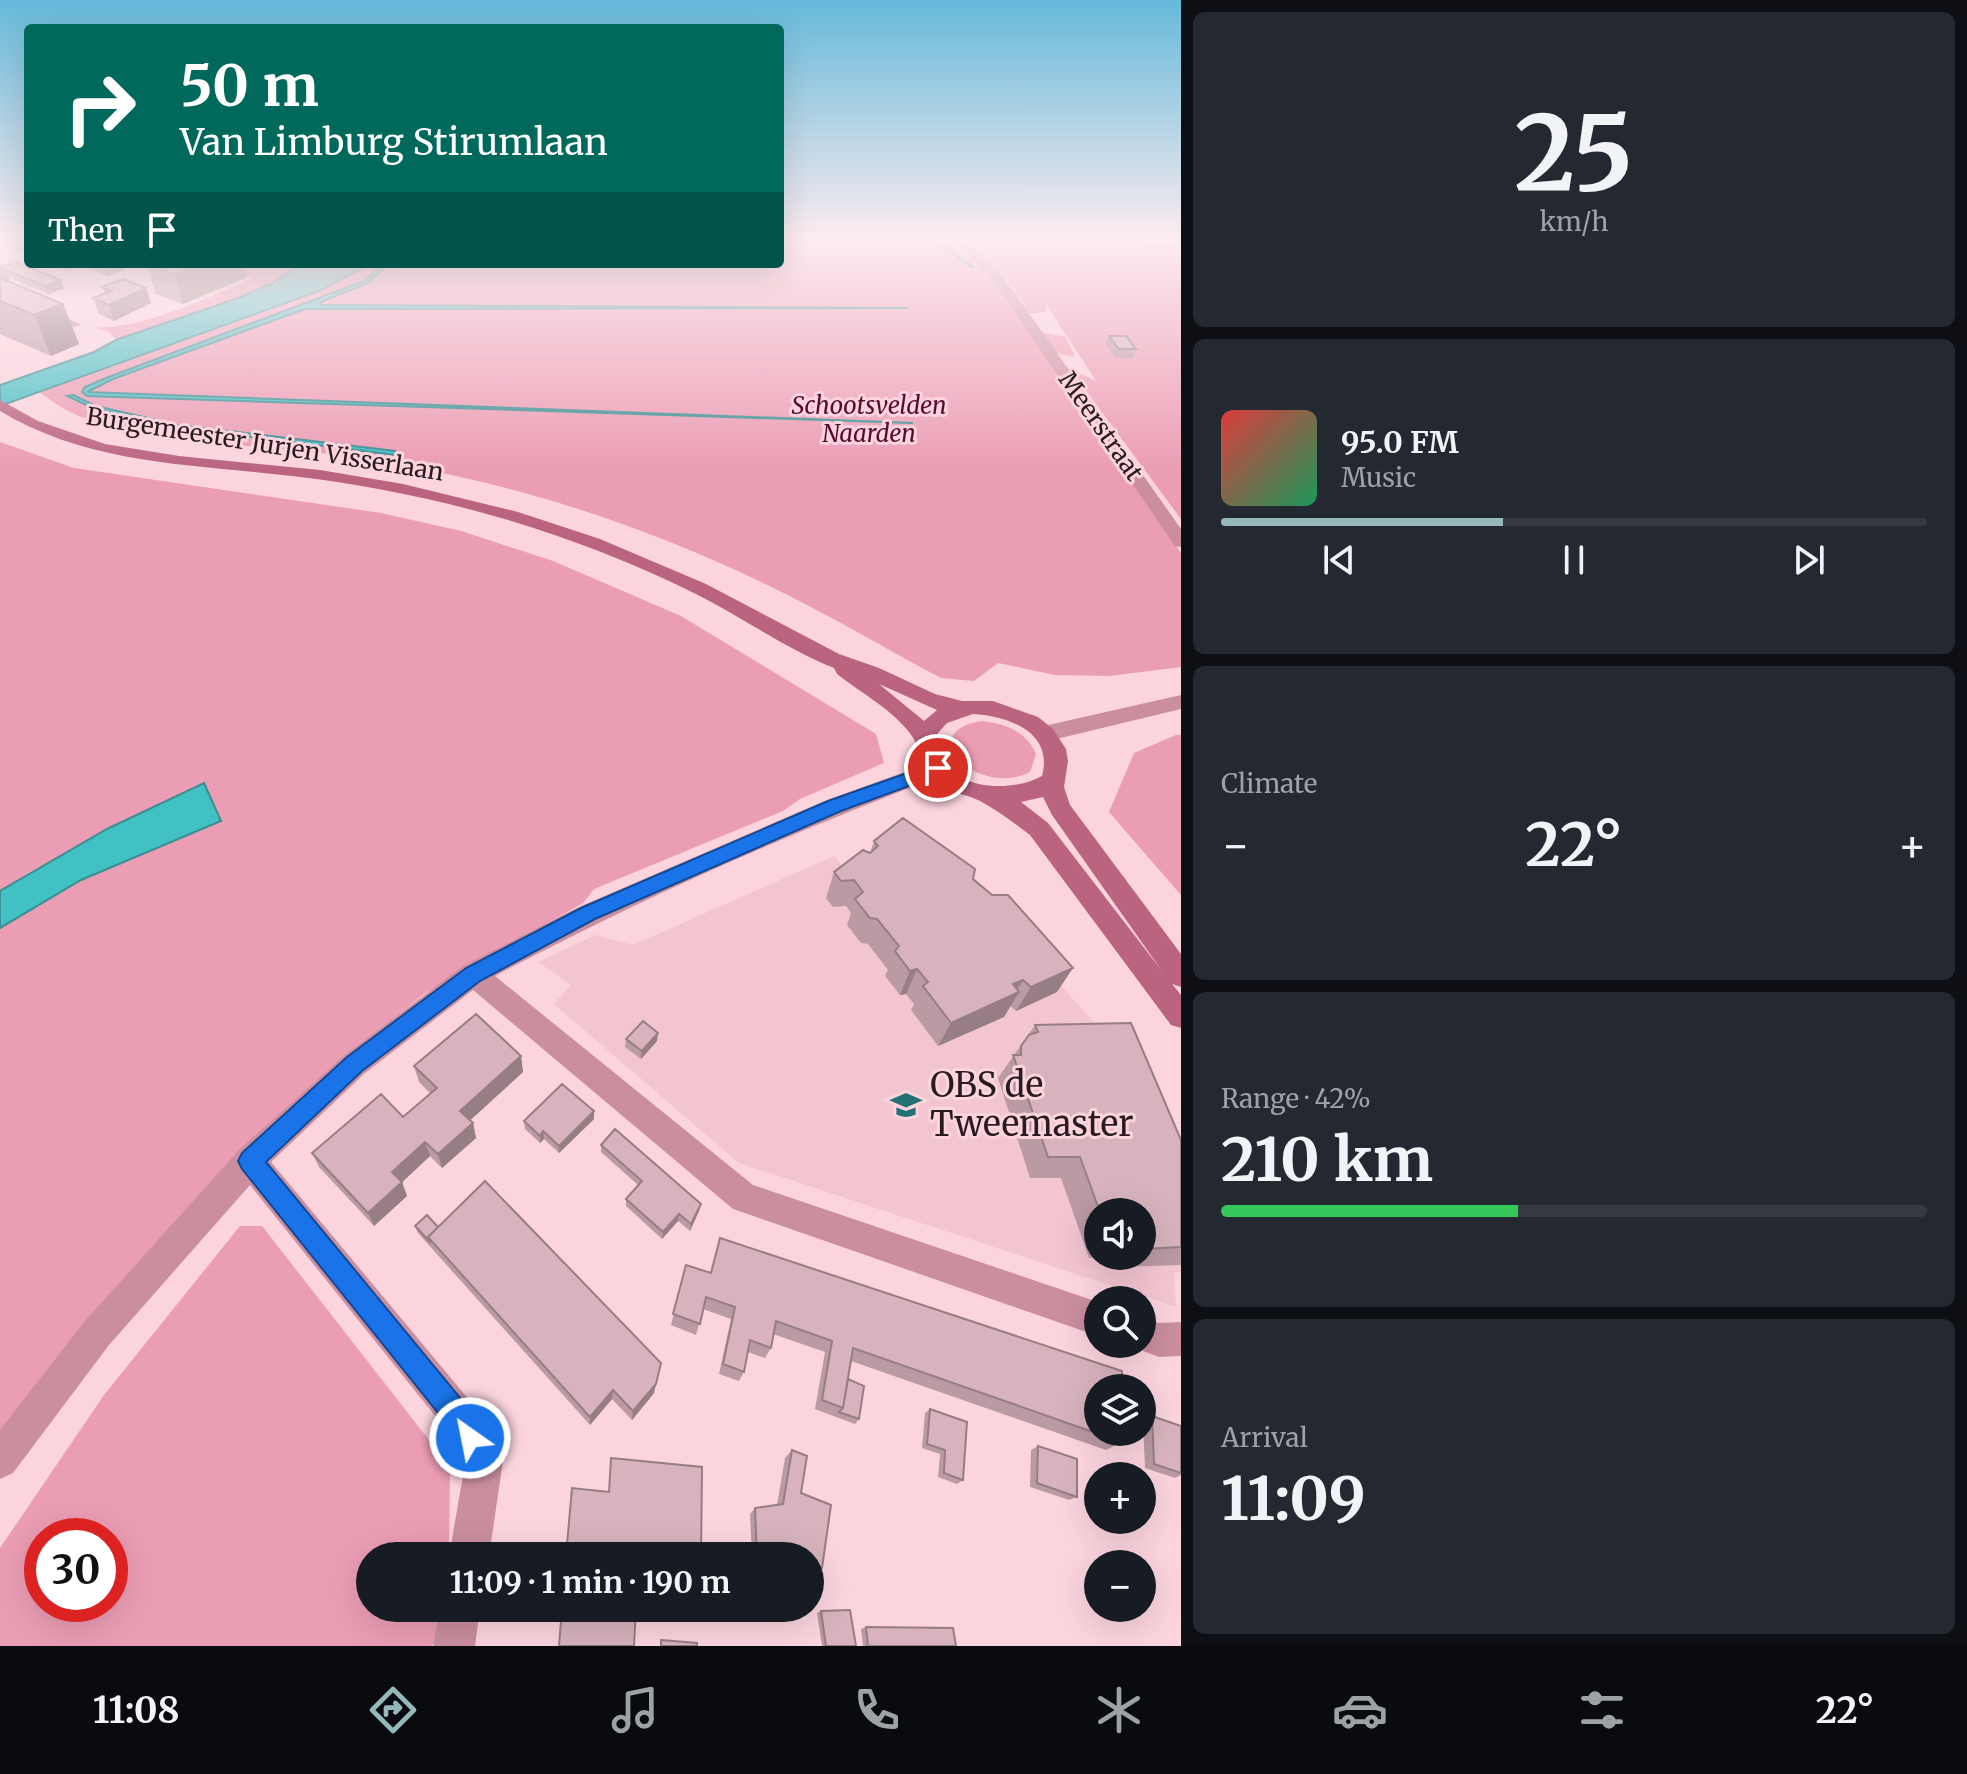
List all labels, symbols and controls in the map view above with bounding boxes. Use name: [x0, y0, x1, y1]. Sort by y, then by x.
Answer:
text: 50 m: [180, 51, 319, 121]
icon: right: [48, 56, 152, 160]
text: 25: [1514, 88, 1634, 218]
text: Van Limburg Stirumlaan: [180, 120, 608, 165]
text: km/h: [1540, 205, 1608, 238]
icon: arrive: [140, 208, 184, 252]
text: Then: [48, 211, 124, 249]
street label: Meerstraat: [1052, 365, 1150, 487]
park label: Schootsvelden Naarden: [791, 390, 947, 449]
street label: Burgemeester Jurjen Visserlaan: [84, 400, 446, 488]
text: 95.0 FM: [1341, 423, 1459, 461]
text: Music: [1341, 461, 1416, 494]
icon: previous: [1317, 538, 1361, 582]
icon: pause: [1552, 538, 1596, 582]
icon: next: [1787, 538, 1831, 582]
pin: [904, 734, 972, 802]
icon: arrive: [916, 746, 960, 790]
text: Climate: [1221, 767, 1317, 800]
text: 22°: [1525, 807, 1623, 882]
text: −: [1221, 818, 1250, 873]
text: +: [1898, 818, 1927, 873]
place label: OBS de Tweemaster: [930, 1064, 1134, 1145]
text: Range · 42%: [1221, 1082, 1371, 1115]
school or university icon: OBS de Tweemaster: [889, 1088, 923, 1122]
text: 210 km: [1221, 1122, 1433, 1197]
map controls: [1084, 1198, 1156, 1622]
button: sound: [1084, 1198, 1156, 1270]
button: search: [1084, 1286, 1156, 1358]
button: layers: [1084, 1374, 1156, 1446]
position arrow: [428, 1396, 512, 1480]
text: Arrival: [1221, 1421, 1308, 1454]
text: 11:09: [1221, 1461, 1366, 1536]
button: +: [1084, 1462, 1156, 1534]
speed limit sign: 30: [24, 1518, 128, 1622]
button: −: [1084, 1550, 1156, 1622]
text: 11:09 · 1 min · 190 m: [450, 1563, 730, 1601]
icon: directions: [365, 1682, 421, 1738]
icon: music: [607, 1682, 663, 1738]
icon: phone: [849, 1682, 905, 1738]
icon: climate: [1091, 1682, 1147, 1738]
icon: car: [1332, 1682, 1388, 1738]
icon: filters: [1574, 1682, 1630, 1738]
text: 11:08: [93, 1688, 180, 1733]
text: 22°: [1816, 1688, 1874, 1733]

